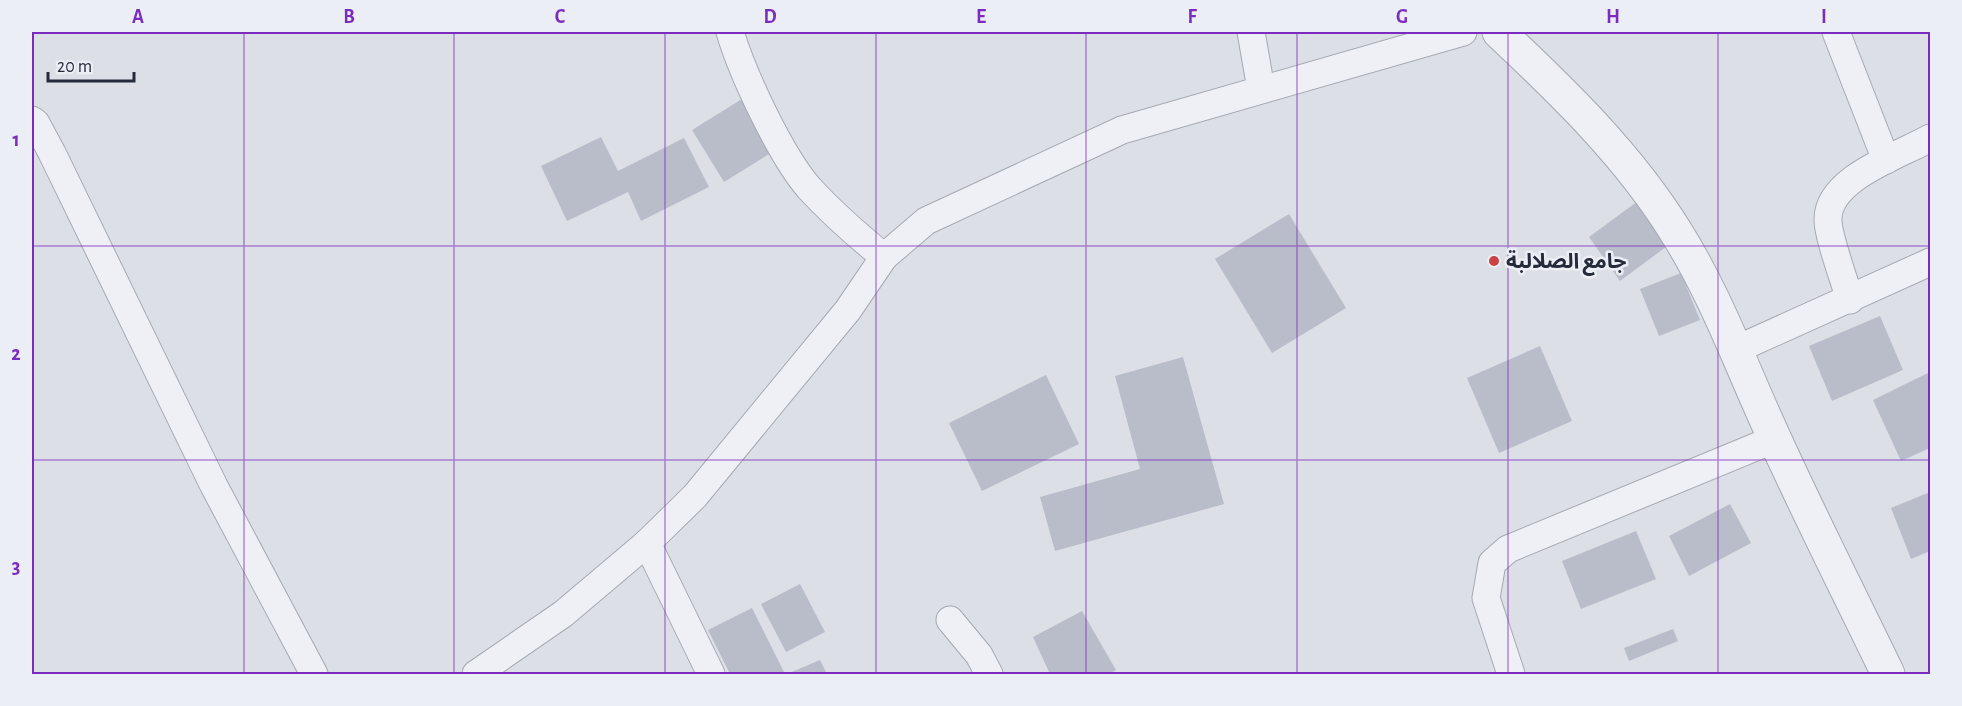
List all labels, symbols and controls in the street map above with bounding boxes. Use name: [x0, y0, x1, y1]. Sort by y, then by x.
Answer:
text: A: [132, 7, 144, 27]
text: B: [343, 7, 355, 27]
text: C: [555, 7, 566, 27]
text: D: [763, 7, 777, 27]
text: E: [976, 7, 986, 27]
text: F: [1187, 7, 1197, 27]
text: G: [1396, 7, 1408, 27]
text: H: [1606, 7, 1620, 27]
text: I: [1821, 7, 1827, 27]
scale bar: [48, 45, 134, 83]
text: 20 m: [57, 58, 92, 76]
text: 1: [12, 130, 20, 150]
place label: جامع الصلالبة: [1506, 250, 1627, 276]
marker: جامع الصلالبة: [1487, 254, 1501, 268]
text: 2: [11, 344, 21, 364]
text: 3: [12, 557, 20, 577]

